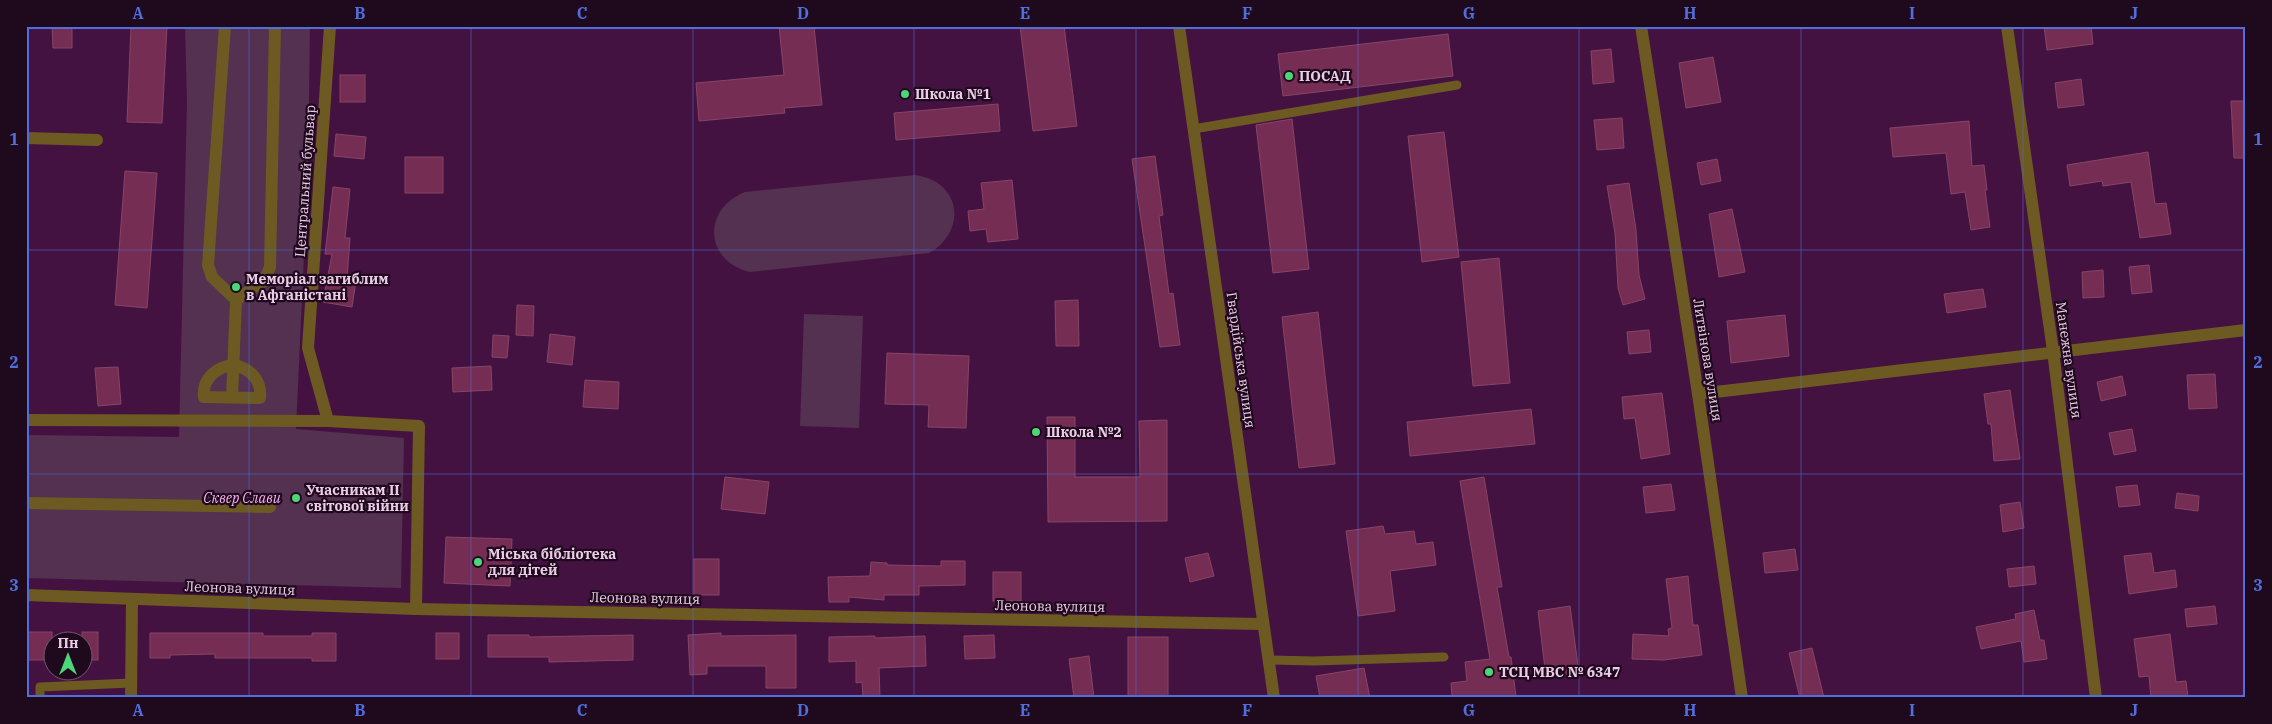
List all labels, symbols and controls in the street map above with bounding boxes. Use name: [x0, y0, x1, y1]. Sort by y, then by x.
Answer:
text: A: [132, 3, 144, 23]
text: B: [354, 3, 366, 23]
text: C: [577, 3, 587, 23]
text: D: [797, 3, 809, 23]
text: E: [1020, 3, 1030, 23]
text: F: [1242, 3, 1252, 23]
text: G: [1463, 3, 1475, 23]
text: H: [1684, 3, 1697, 23]
text: I: [1909, 3, 1915, 23]
text: J: [2130, 3, 2138, 23]
place label: ПОСАД: [1299, 67, 1351, 85]
marker: ПОСАД: [1283, 70, 1295, 82]
place label: Школа №1: [915, 85, 991, 103]
marker: Школа №1: [899, 88, 911, 100]
street label: Центральний бульвар: [291, 104, 319, 258]
text: 1: [9, 129, 19, 149]
text: 1: [2253, 129, 2263, 149]
place label: Меморіал загиблим в Афганістані: [246, 270, 389, 304]
marker: Меморіал загиблим в Афганістані: [230, 281, 242, 293]
street label: Гвардійська вулиця: [1223, 291, 1259, 429]
street label: Литвінова вулиця: [1689, 297, 1727, 423]
street label: Манежна вулиця: [2052, 301, 2086, 419]
text: 2: [9, 352, 19, 372]
text: 2: [2253, 352, 2263, 372]
place label: Школа №2: [1046, 423, 1122, 441]
marker: Школа №2: [1030, 426, 1042, 438]
place label: Учасникам II світової війни: [306, 481, 409, 515]
park label: Сквер Слави: [203, 489, 281, 507]
marker: Учасникам II світової війни: [290, 492, 302, 504]
place label: Міська бібліотека для дітей: [488, 545, 616, 579]
marker: Міська бібліотека для дітей: [472, 556, 484, 568]
text: 3: [9, 575, 19, 595]
text: 3: [2253, 575, 2263, 595]
street label: Леонова вулиця: [184, 577, 296, 599]
street label: Леонова вулиця: [590, 588, 700, 608]
street label: Леонова вулиця: [995, 596, 1105, 616]
north arrow: [42, 632, 92, 682]
text: Пн: [58, 634, 78, 652]
place label: ТСЦ МВС № 6347: [1499, 663, 1620, 681]
marker: ТСЦ МВС № 6347: [1483, 666, 1495, 678]
text: A: [132, 700, 144, 720]
text: B: [354, 700, 366, 720]
text: C: [577, 700, 587, 720]
text: D: [797, 700, 809, 720]
text: E: [1020, 700, 1030, 720]
text: F: [1242, 700, 1252, 720]
text: G: [1463, 700, 1475, 720]
text: H: [1684, 700, 1697, 720]
text: I: [1909, 700, 1915, 720]
text: J: [2130, 700, 2138, 720]

